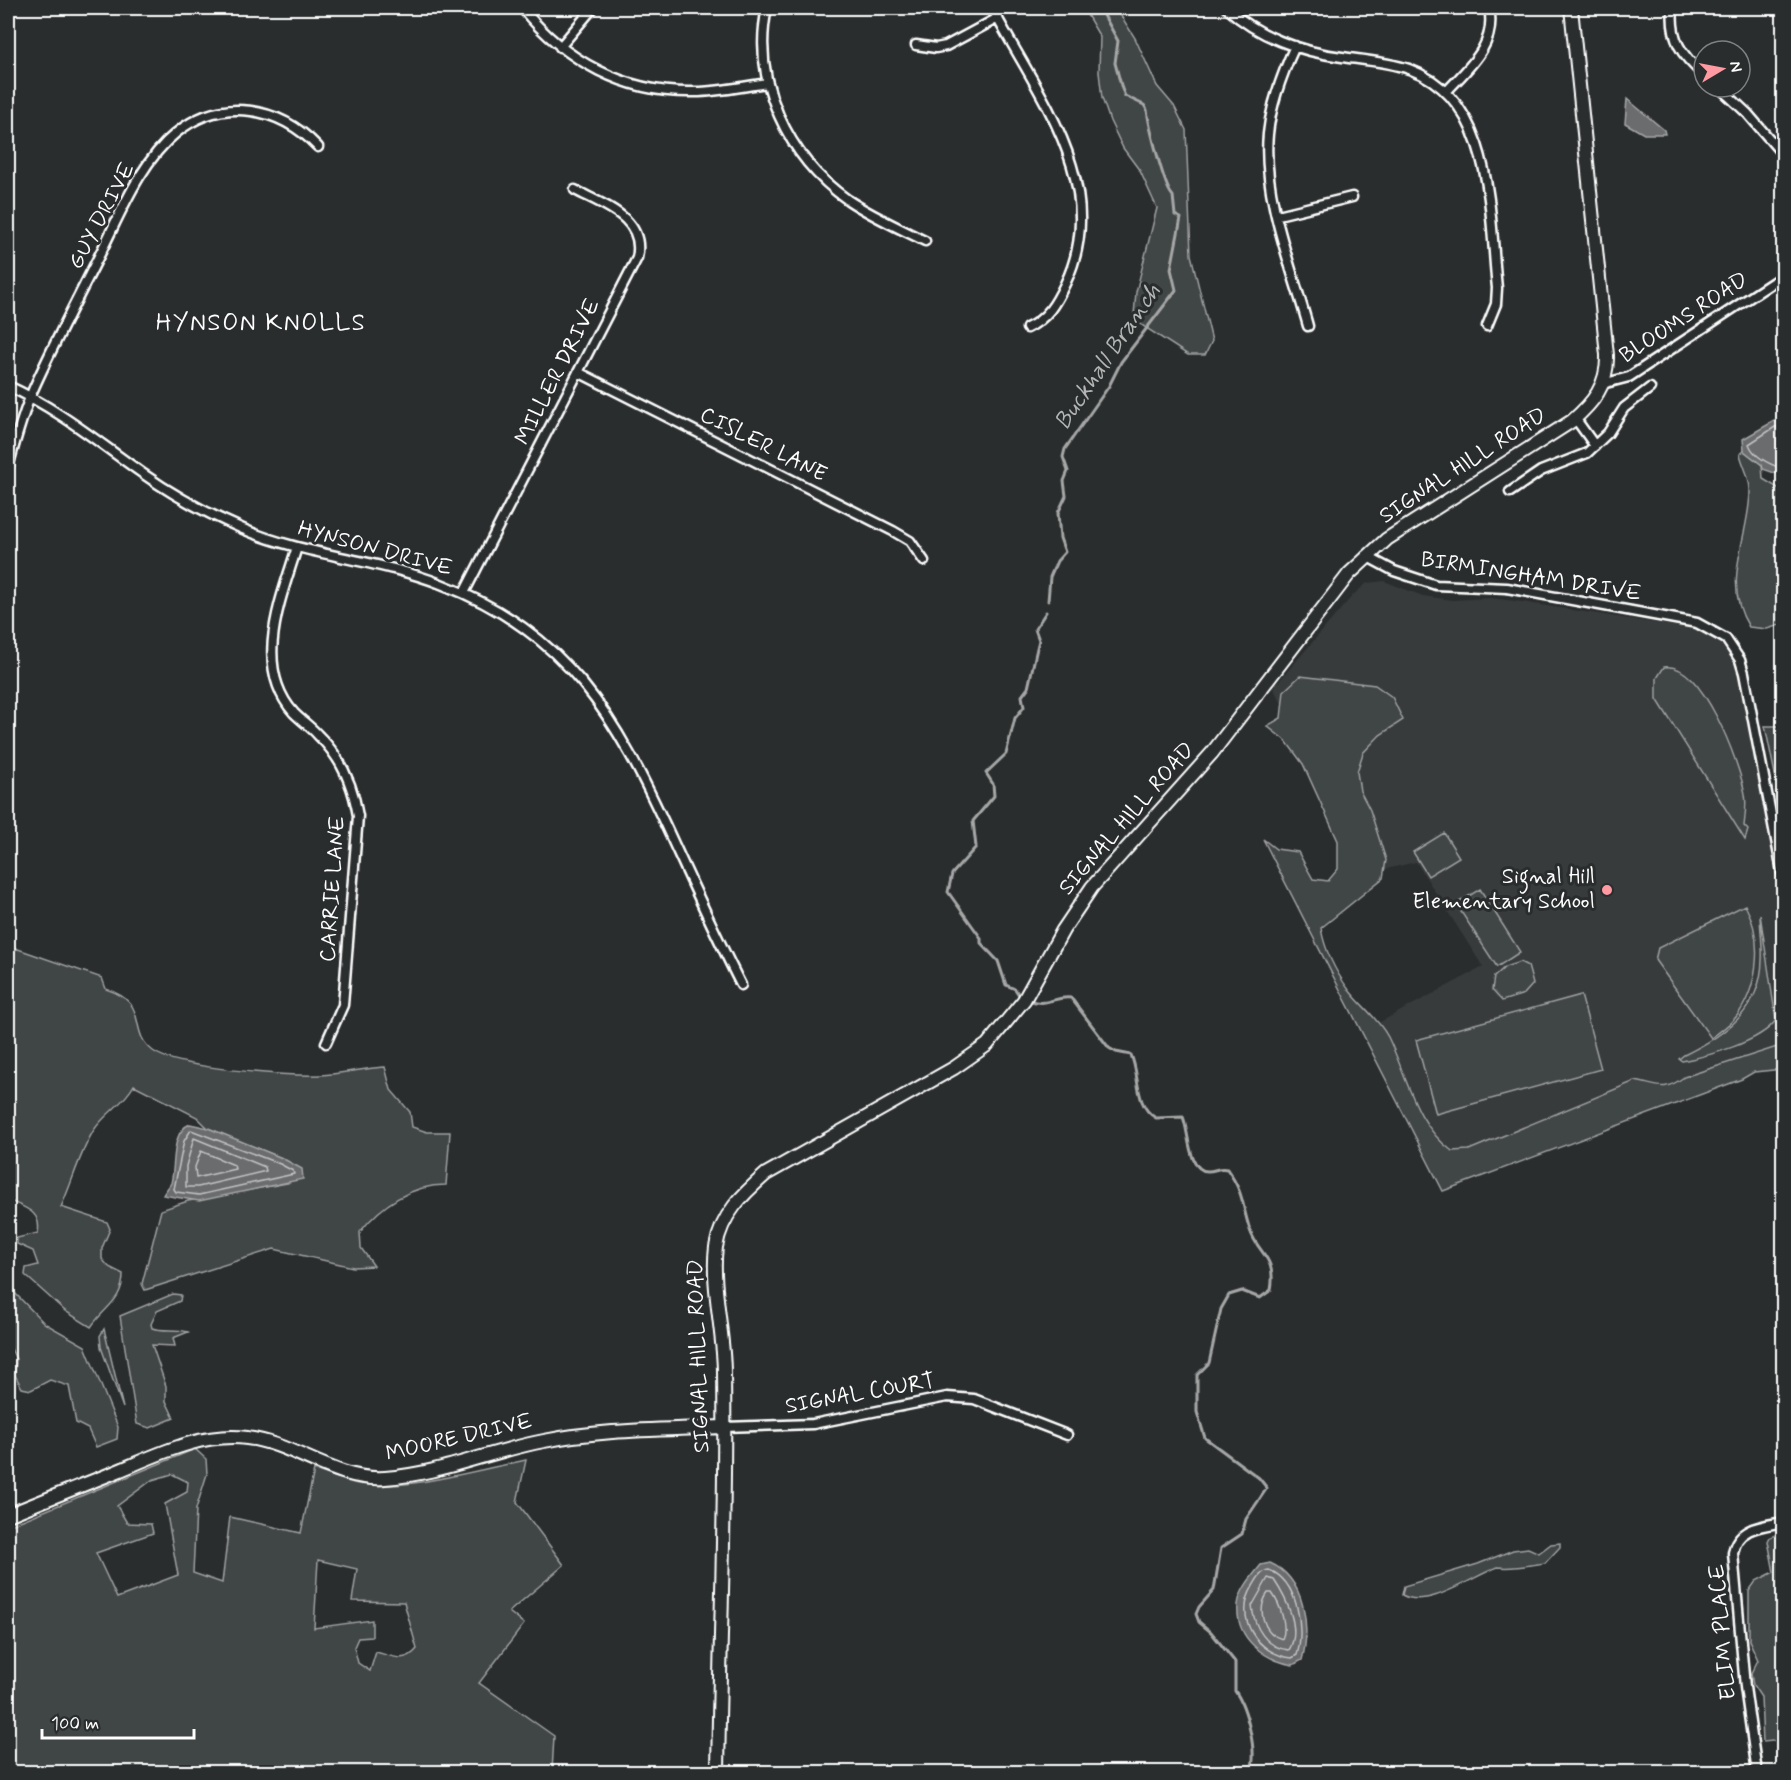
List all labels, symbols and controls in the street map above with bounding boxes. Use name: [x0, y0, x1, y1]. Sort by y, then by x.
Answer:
north arrow: [1692, 39, 1752, 99]
text: N: [1724, 60, 1747, 74]
street label: GUY DRIVE: [62, 158, 142, 274]
street label: BLOOMS ROAD: [1614, 266, 1754, 370]
water label: Buckhall Branch: [1048, 278, 1168, 436]
street label: MILLER DRIVE: [509, 294, 607, 450]
district label: HYNSON KNOLLS: [156, 308, 366, 339]
street label: CISLER LANE: [695, 401, 831, 489]
street label: SIGNAL HILL ROAD: [1374, 401, 1552, 531]
street label: HYNSON DRIVE: [295, 515, 455, 583]
street label: BIRMINGHAM DRIVE: [1419, 546, 1643, 608]
street label: SIGNAL HILL ROAD: [1053, 737, 1201, 901]
street label: CARRIE LANE: [314, 815, 352, 963]
place label: Signal Hill Elementary School: [1412, 863, 1595, 916]
marker: Signal Hill Elementary School: [1600, 883, 1614, 897]
street label: SIGNAL HILL ROAD: [682, 1259, 716, 1453]
street label: SIGNAL COURT: [783, 1367, 937, 1421]
street label: MOORE DRIVE: [383, 1408, 535, 1468]
street label: ELIM PLACE: [1703, 1563, 1743, 1701]
scale bar: [42, 1702, 194, 1740]
text: 100 m: [51, 1712, 99, 1736]

